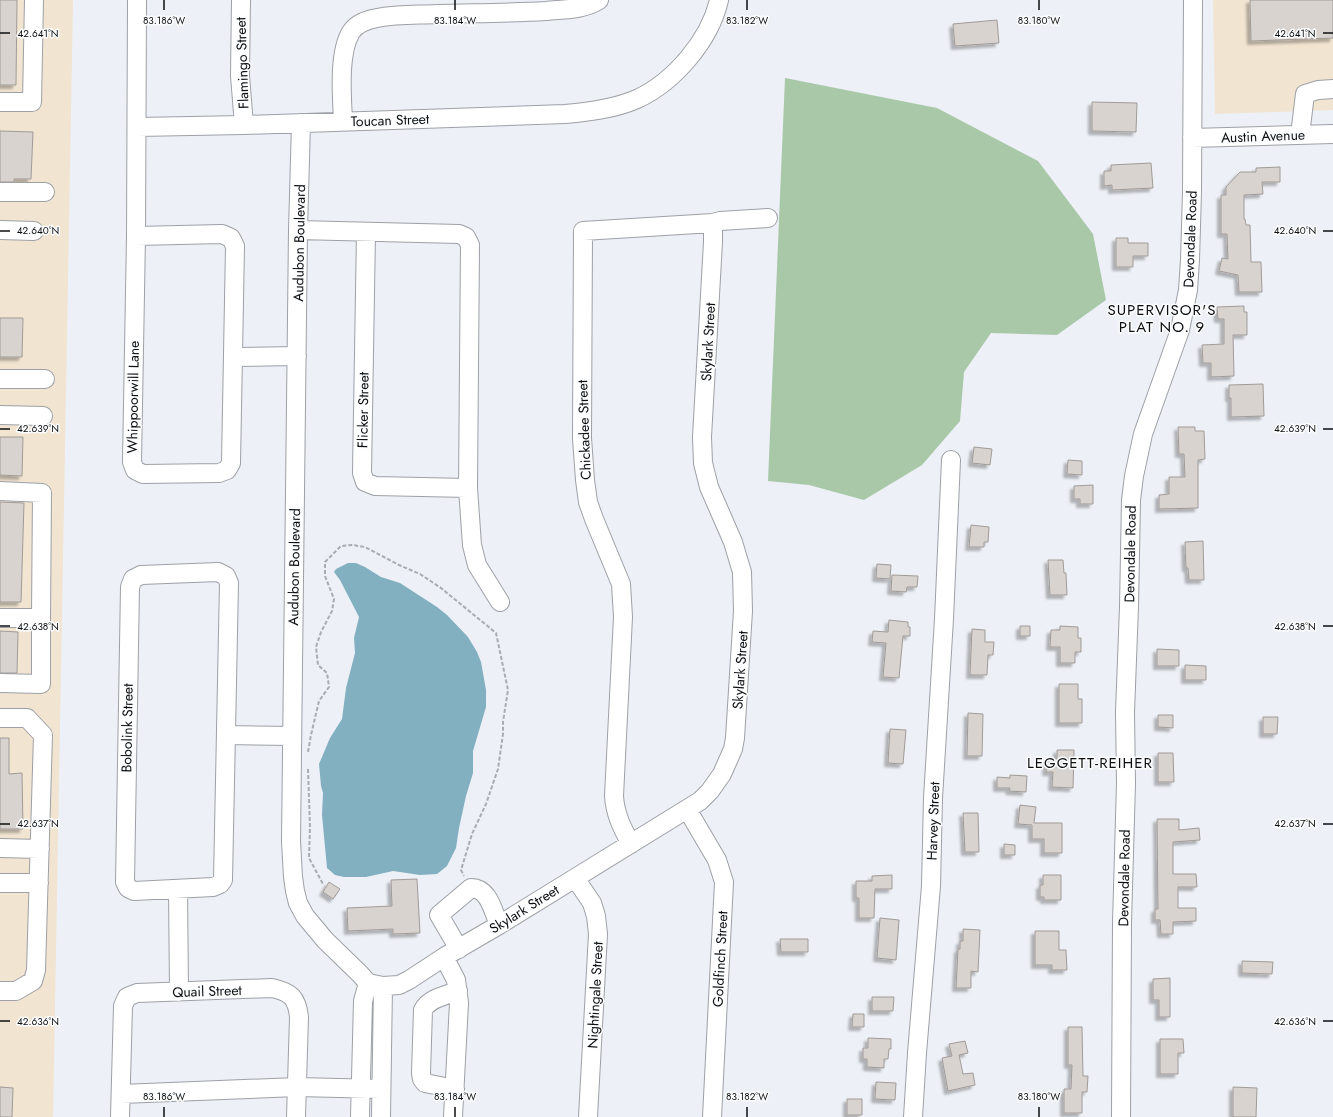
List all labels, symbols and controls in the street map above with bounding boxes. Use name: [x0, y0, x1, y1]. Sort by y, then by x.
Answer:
text: 83.186°W: [143, 13, 185, 28]
text: 83.184°W: [434, 13, 476, 28]
text: 83.182°W: [726, 13, 768, 28]
text: 83.180°W: [1018, 13, 1060, 28]
street label: Flamingo Street: [230, 16, 254, 109]
text: 42.641°N: [17, 26, 59, 41]
text: 42.641°N: [1274, 26, 1316, 41]
street label: Toucan Street: [350, 109, 430, 131]
street label: Austin Avenue: [1221, 125, 1305, 147]
street label: Audubon Boulevard: [288, 184, 310, 302]
street label: Devondale Road: [1178, 190, 1202, 288]
text: 42.640°N: [17, 223, 59, 238]
text: 42.640°N: [1274, 223, 1316, 238]
district label: SUPERVISOR'S PLAT NO. 9: [1107, 299, 1217, 338]
street label: Skylark Street: [696, 302, 720, 382]
street label: Whippoorwill Lane: [122, 340, 144, 454]
street label: Flicker Street: [352, 371, 374, 448]
street label: Chickadee Street: [572, 379, 596, 480]
text: 42.639°N: [17, 421, 59, 436]
text: 42.639°N: [1274, 421, 1316, 436]
street label: Devondale Road: [1119, 505, 1141, 603]
street label: Audubon Boulevard: [283, 508, 305, 626]
text: 42.638°N: [17, 619, 59, 634]
text: 42.638°N: [1274, 619, 1316, 634]
street label: Skylark Street: [727, 629, 753, 710]
street label: Bobolink Street: [116, 683, 138, 773]
district label: LEGGETT-REIHER: [1027, 752, 1153, 774]
street label: Harvey Street: [922, 781, 944, 861]
text: 42.637°N: [17, 816, 59, 831]
text: 42.637°N: [1274, 816, 1316, 831]
street label: Devondale Road: [1113, 829, 1135, 927]
street label: Skylark Street: [485, 879, 563, 938]
street label: Goldfinch Street: [707, 910, 733, 1008]
street label: Nightingale Street: [582, 940, 608, 1049]
street label: Quail Street: [172, 980, 243, 1002]
text: 42.636°N: [17, 1014, 59, 1029]
text: 42.636°N: [1274, 1014, 1316, 1029]
text: 83.186°W: [143, 1089, 185, 1104]
text: 83.184°W: [434, 1089, 476, 1104]
text: 83.182°W: [726, 1089, 768, 1104]
text: 83.180°W: [1018, 1089, 1060, 1104]

